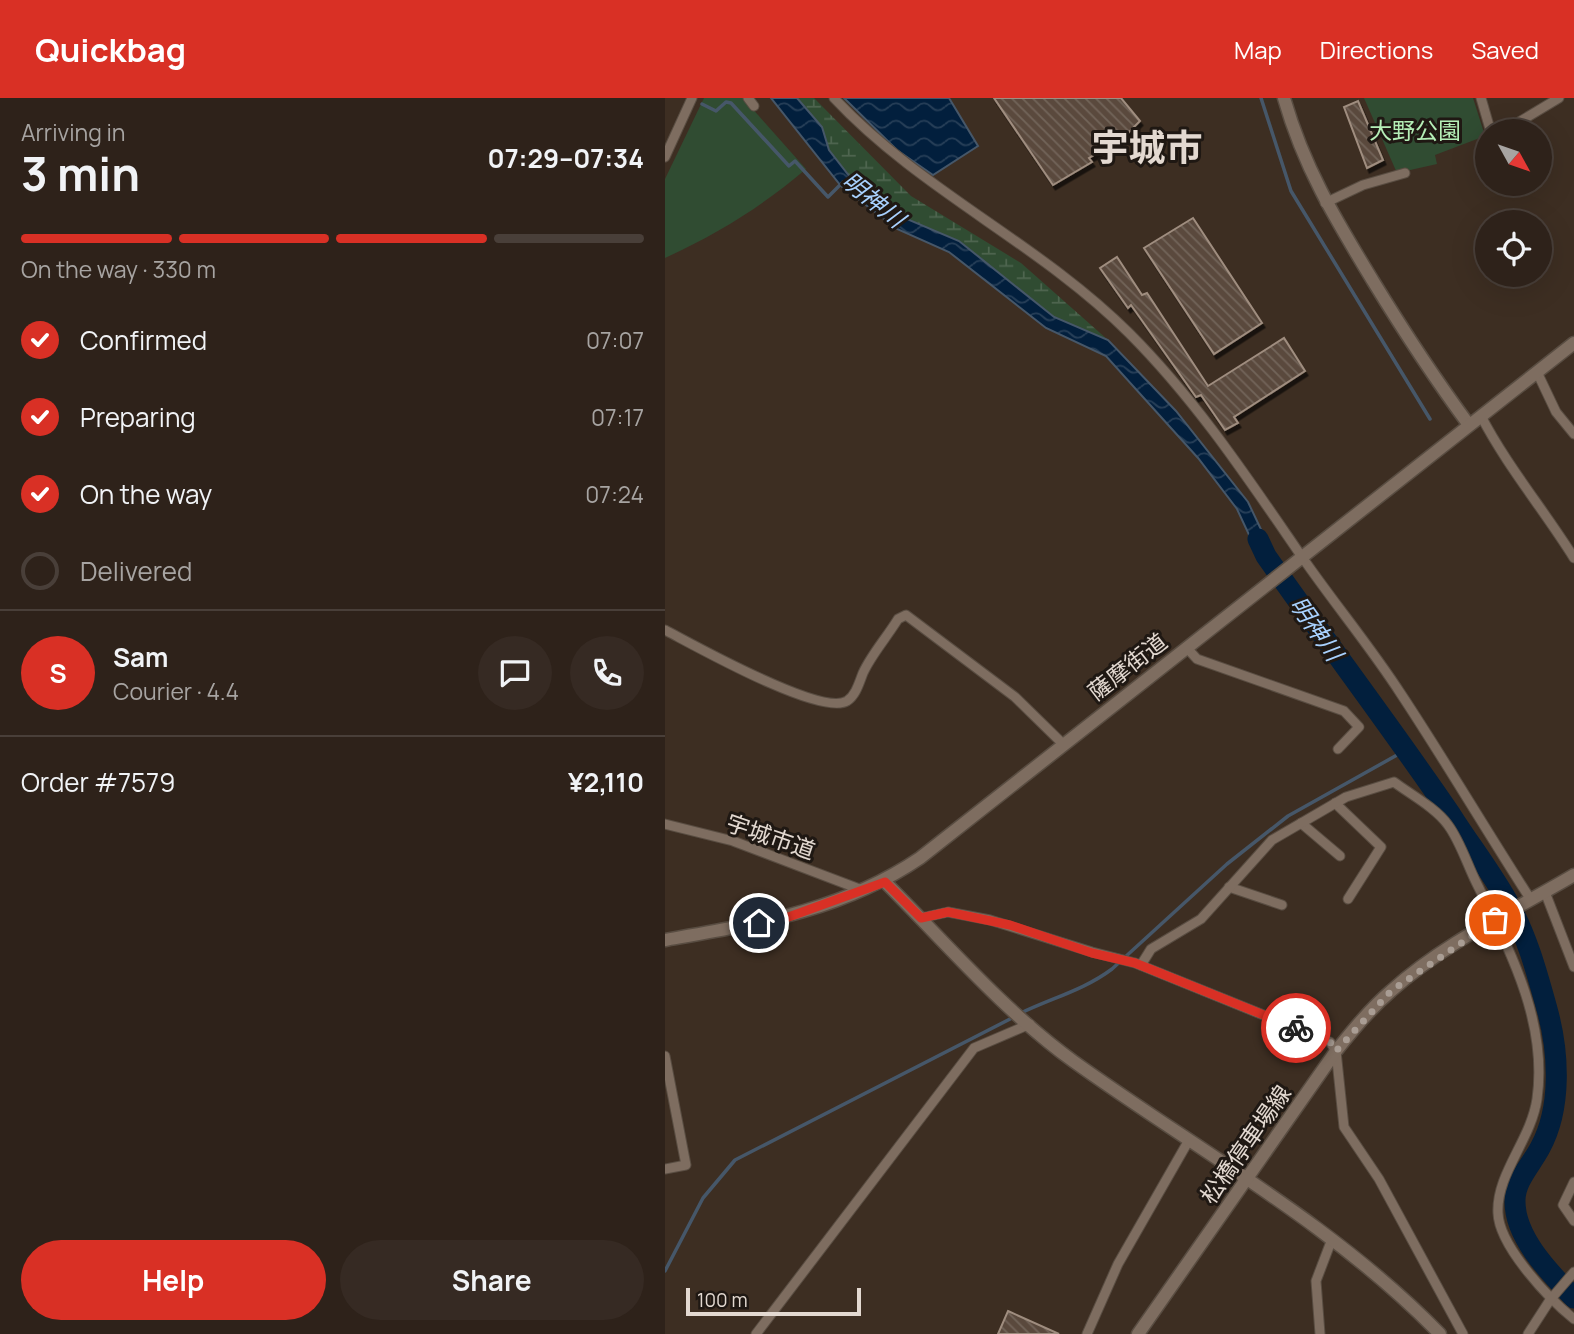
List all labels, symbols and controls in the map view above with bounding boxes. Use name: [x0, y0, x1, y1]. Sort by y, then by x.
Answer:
text: Quickbag: [35, 27, 186, 72]
text: Map: [1234, 33, 1282, 66]
text: Directions: [1320, 33, 1433, 66]
text: Saved: [1471, 33, 1539, 66]
park label: 大野公園: [1369, 114, 1461, 146]
text: Arriving in: [21, 116, 126, 148]
north arrow: [1475, 119, 1552, 196]
map controls: [1475, 119, 1552, 287]
district label: 宇城市: [1092, 122, 1203, 172]
text: 07:29–07:34: [488, 140, 644, 176]
text: 3 min: [21, 142, 140, 205]
water label: 明神川: [836, 164, 915, 236]
button: locate: [1475, 210, 1552, 287]
text: On the way · 330 m: [21, 253, 216, 285]
icon: check: [21, 321, 59, 359]
text: Confirmed: [80, 322, 207, 358]
text: 07:07: [586, 324, 644, 356]
icon: check: [21, 398, 59, 436]
text: Preparing: [80, 399, 196, 435]
text: 07:17: [591, 401, 644, 433]
icon: check: [21, 475, 59, 513]
text: On the way: [80, 476, 212, 512]
text: 07:24: [585, 478, 644, 510]
text: Delivered: [80, 553, 192, 589]
water label: 明神川: [1283, 589, 1353, 669]
street label: 薩摩街道: [1081, 625, 1173, 707]
button: chat: [478, 636, 552, 710]
button: phone: [570, 636, 644, 710]
text: Sam: [113, 639, 168, 675]
text: S: [49, 655, 67, 691]
text: Courier · 4.4: [113, 675, 239, 707]
text: Order #7579: [21, 764, 175, 800]
text: ¥2,110: [568, 764, 644, 800]
street label: 宇城市道: [722, 806, 820, 866]
pin: [1465, 890, 1525, 950]
pin: [729, 893, 789, 953]
icon: bag: [1476, 901, 1514, 939]
icon: home: [740, 904, 778, 942]
courier: [1261, 993, 1331, 1063]
icon: bike: [1277, 1009, 1315, 1047]
street label: 松橋停車場線: [1192, 1078, 1298, 1210]
button: Help: [21, 1240, 326, 1320]
button: Share: [340, 1240, 644, 1320]
scale bar: [686, 1285, 861, 1317]
text: 100 m: [697, 1287, 748, 1313]

